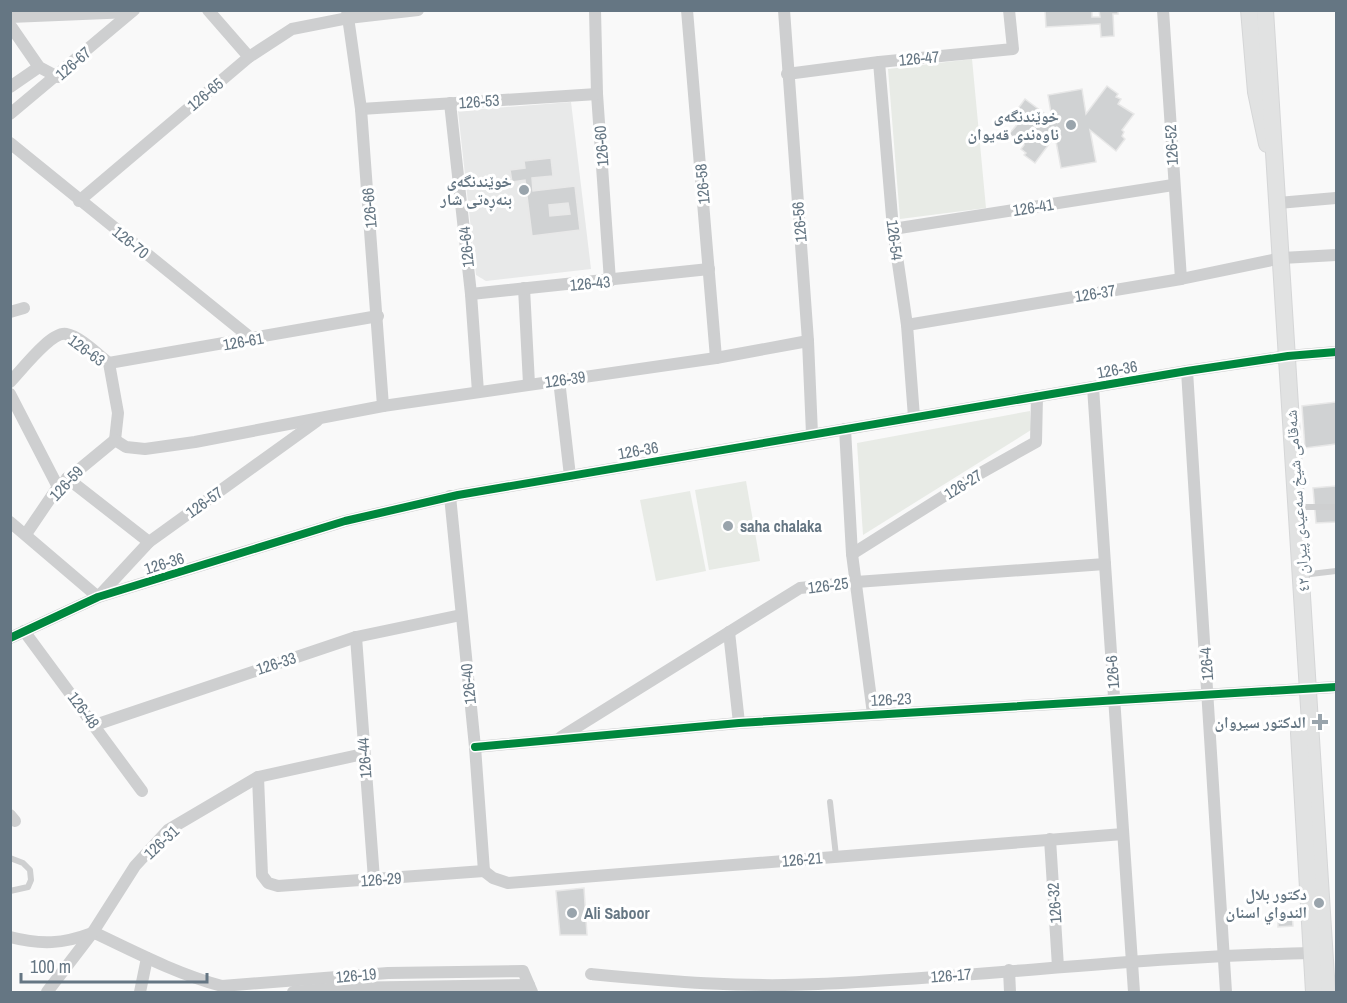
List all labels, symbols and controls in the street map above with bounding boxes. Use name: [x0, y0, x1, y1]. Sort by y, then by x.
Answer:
street label: 126-67: [50, 41, 96, 85]
street label: 126-47: [898, 45, 940, 71]
street label: 126-65: [182, 72, 228, 116]
street label: 126-53: [458, 89, 500, 113]
place label: خوێندنگەی ناوەندی قەیوان: [967, 105, 1059, 145]
marker: خوێندنگەی ناوەندی قەیوان: [1064, 118, 1078, 132]
street label: 126-52: [1159, 124, 1183, 166]
street label: 126-60: [589, 125, 613, 167]
street label: 126-58: [689, 163, 715, 205]
place label: خوێندنگەی بنەڕەتی شار: [440, 170, 512, 212]
marker: خوێندنگەی بنەڕەتی شار: [517, 183, 531, 197]
street label: 126-66: [356, 187, 382, 229]
street label: 126-41: [1011, 193, 1056, 221]
street label: 126-56: [786, 201, 812, 243]
street label: 126-54: [882, 218, 908, 262]
street label: 126-70: [108, 221, 154, 263]
street label: 126-64: [453, 226, 479, 268]
street label: 126-43: [569, 270, 611, 296]
street label: 126-37: [1073, 279, 1117, 307]
street label: 126-61: [221, 326, 266, 355]
street label: 126-63: [64, 329, 110, 371]
street label: 126-36: [1095, 355, 1139, 383]
street label: 126-39: [543, 365, 587, 393]
street label: شەقامی شیخ سەعیدی پیران ٤٢: [1280, 409, 1314, 593]
street label: 126-36: [616, 436, 660, 464]
street label: 126-59: [44, 461, 88, 505]
street label: 126-27: [940, 464, 986, 504]
street label: 126-57: [181, 481, 227, 523]
place label: saha chalaka: [740, 515, 822, 537]
marker: saha chalaka: [721, 519, 735, 533]
street label: 126-36: [141, 547, 187, 579]
street label: 126-25: [806, 572, 850, 598]
street label: 126-33: [253, 646, 299, 680]
street label: 126-4: [1194, 646, 1218, 682]
street label: 126-6: [1100, 654, 1124, 690]
street label: 126-40: [455, 663, 481, 705]
street label: 126-48: [63, 687, 105, 733]
street label: 126-23: [870, 687, 912, 711]
place label: الدكتور سيروان: [1214, 711, 1306, 733]
marker: الدكتور سيروان: [1311, 713, 1329, 731]
street label: 126-44: [352, 737, 376, 779]
street label: 126-31: [139, 820, 184, 864]
street label: 126-21: [781, 846, 824, 872]
street label: 126-29: [360, 867, 402, 891]
street label: 126-32: [1042, 882, 1066, 924]
place label: دكتور بلال الندواي اسنان: [1226, 883, 1307, 925]
marker: دكتور بلال الندواي اسنان: [1312, 896, 1326, 910]
place label: Ali Saboor: [584, 902, 651, 924]
marker: Ali Saboor: [565, 906, 579, 920]
scale bar: [21, 946, 207, 984]
text: 100 m: [30, 954, 71, 979]
street label: 126-19: [335, 962, 377, 988]
street label: 126-17: [930, 963, 972, 987]

